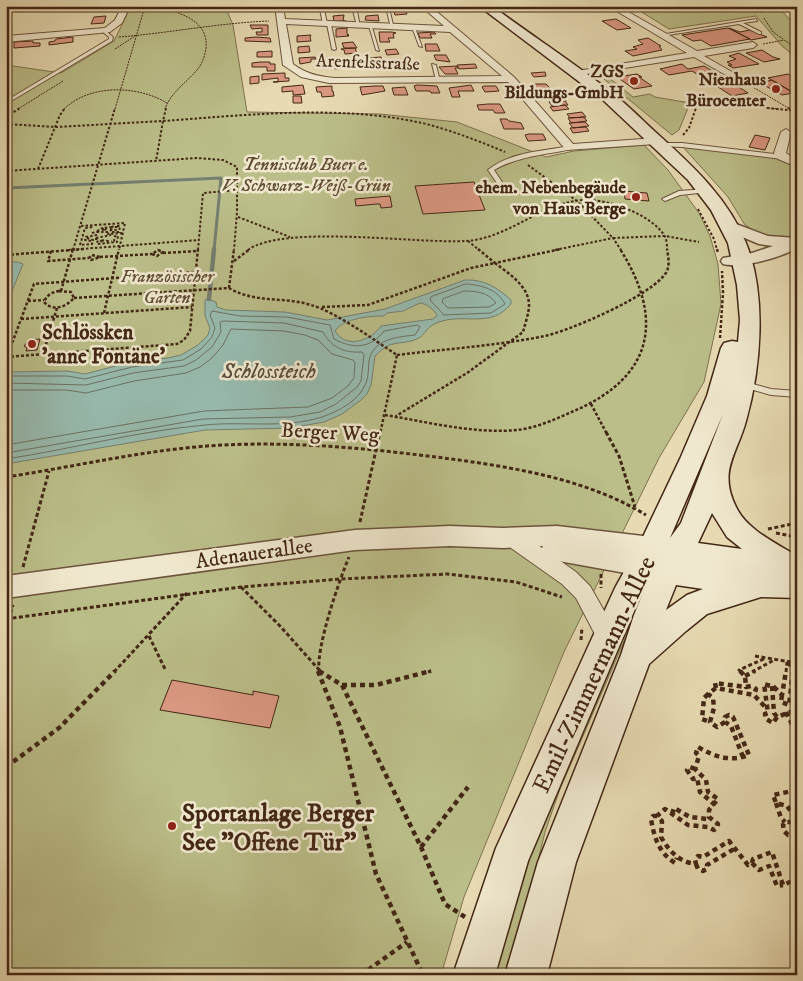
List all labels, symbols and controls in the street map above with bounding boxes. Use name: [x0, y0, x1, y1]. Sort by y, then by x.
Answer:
street label: Arenfelsstraße: [316, 50, 420, 76]
place label: ZGS Bildungs-GmbH: [504, 61, 624, 104]
place label: Nienhaus Bürocenter: [686, 69, 766, 112]
marker: ZGS Bildungs-GmbH: [628, 75, 640, 87]
marker: Nienhaus Bürocenter: [770, 83, 782, 95]
park label: Tennisclub Buer e. V. Schwarz-Weiß-Grün: [221, 154, 391, 197]
place label: ehem. Nebenbegäude von Haus Berge: [475, 177, 627, 220]
marker: ehem. Nebenbegäude von Haus Berge: [630, 191, 642, 203]
park label: Französischer Garten: [120, 266, 215, 309]
place label: Schlössken 'anne Fontäne': [42, 320, 166, 370]
marker: Schlössken 'anne Fontäne': [26, 338, 38, 350]
water label: Schlossteich: [221, 358, 316, 385]
street label: Berger Weg: [280, 417, 380, 449]
street label: Adenauerallee: [194, 533, 315, 575]
street label: Emil-Zimmermann-Allee: [526, 551, 663, 798]
place label: Sportanlage Berger See "Offene Tür": [182, 798, 375, 858]
marker: Sportanlage Berger See "Offene Tür": [166, 820, 178, 832]

